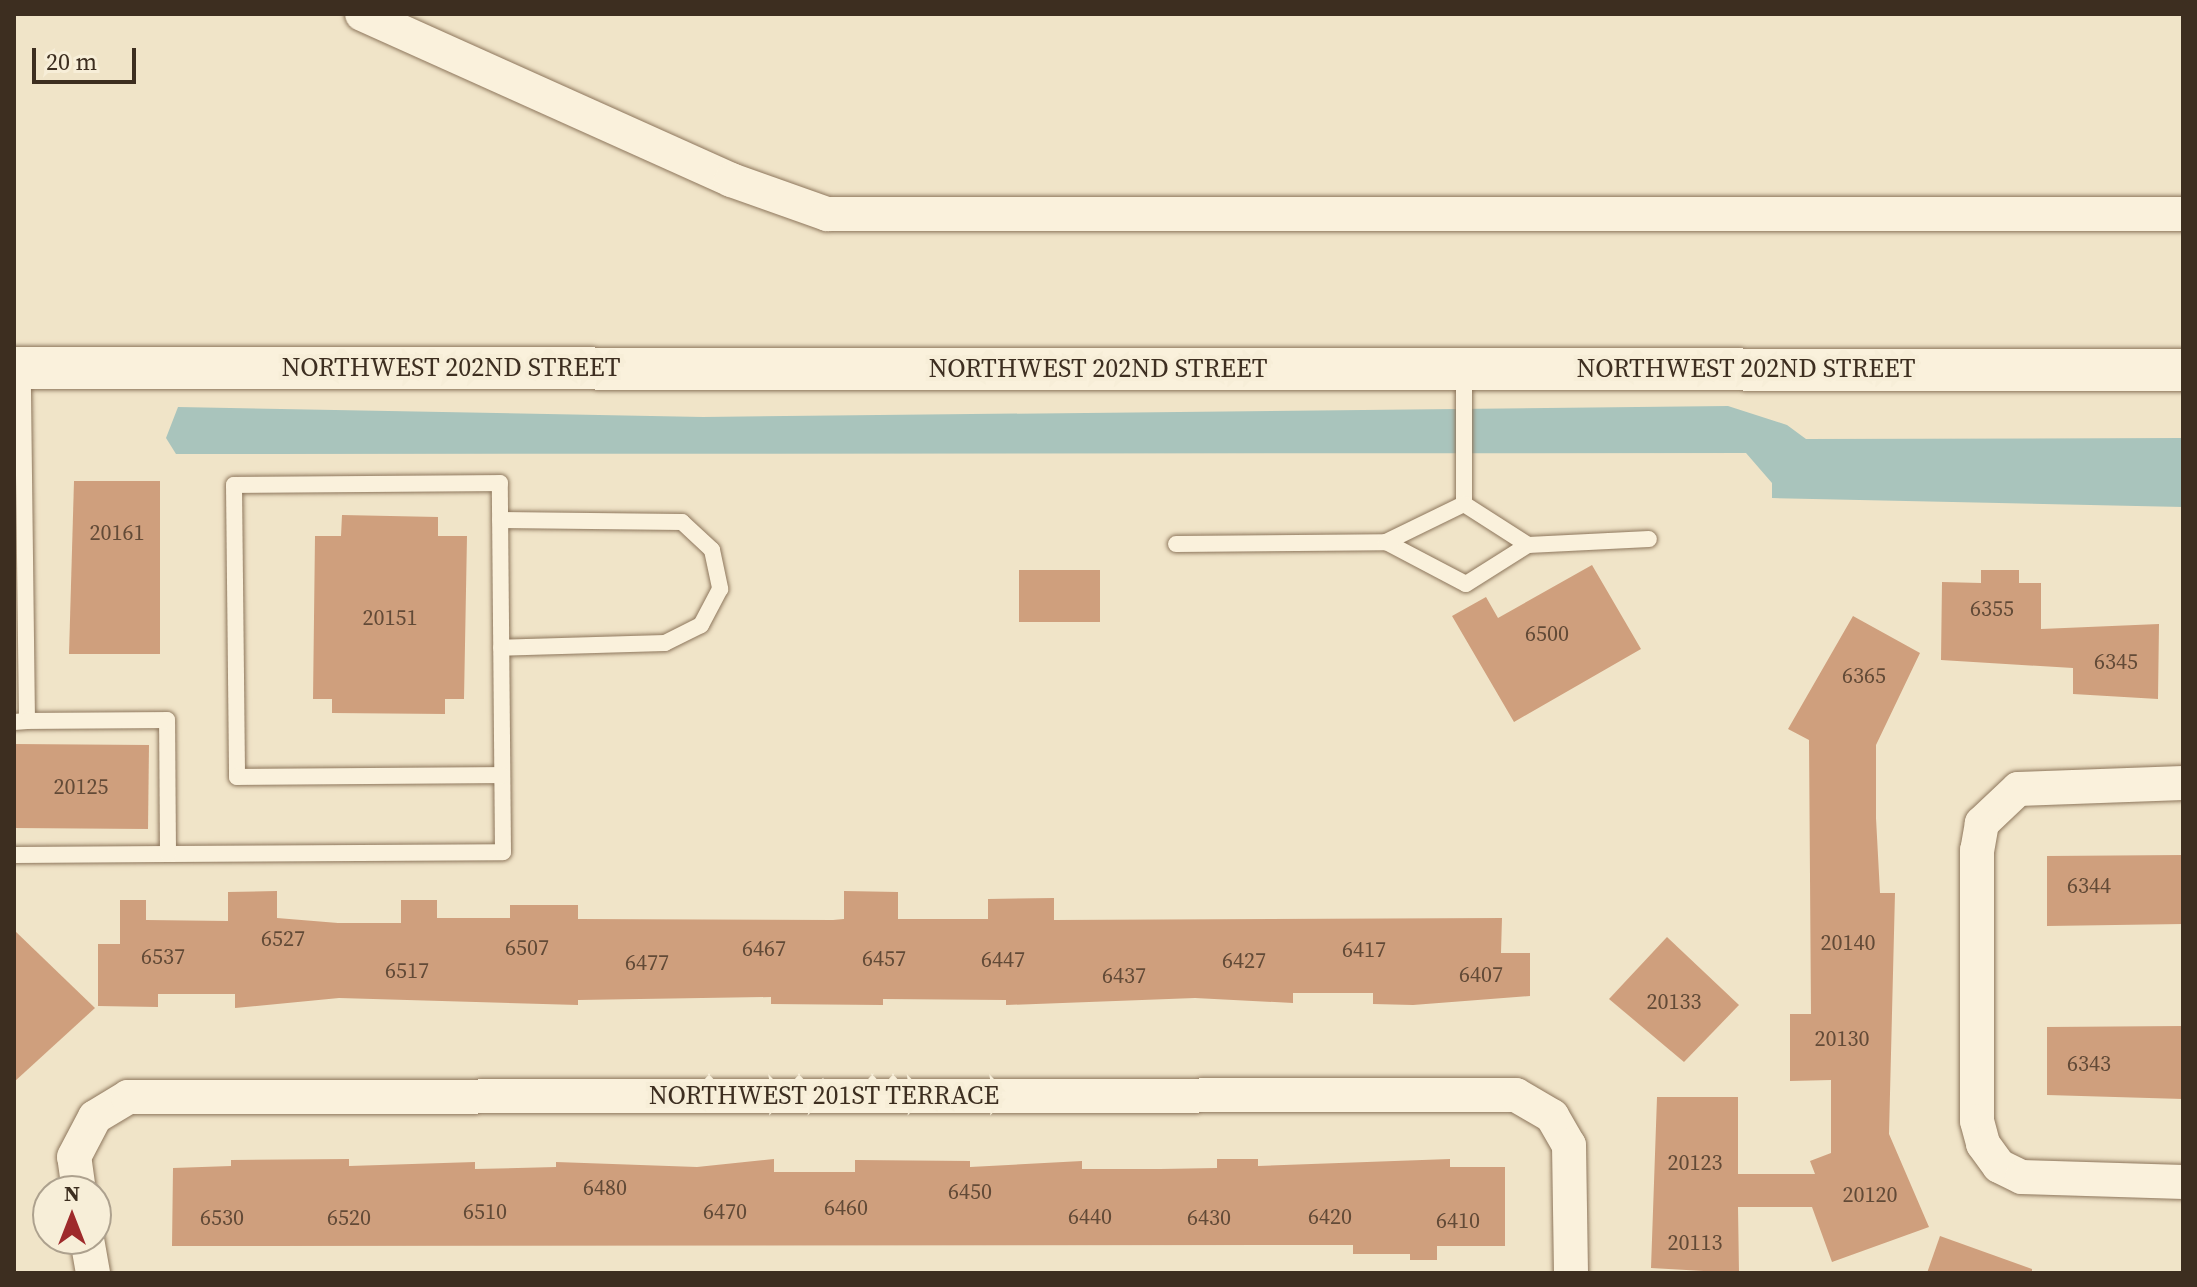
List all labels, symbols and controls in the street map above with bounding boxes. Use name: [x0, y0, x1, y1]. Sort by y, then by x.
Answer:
scale bar: [36, 32, 140, 82]
text: 20 m: [46, 45, 97, 78]
street label: NORTHWEST 202ND STREET: [281, 352, 621, 384]
street label: NORTHWEST 202ND STREET: [928, 353, 1268, 385]
street label: NORTHWEST 202ND STREET: [1576, 353, 1916, 385]
house number: 20161: [90, 520, 144, 546]
house number: 6355: [1970, 596, 2014, 622]
house number: 20151: [363, 605, 417, 631]
house number: 6500: [1525, 621, 1569, 647]
house number: 6345: [2094, 649, 2138, 675]
house number: 6365: [1842, 663, 1886, 689]
house number: 20125: [54, 774, 108, 800]
house number: 6344: [2067, 873, 2111, 899]
house number: 6527: [261, 926, 305, 952]
house number: 20140: [1821, 930, 1875, 956]
house number: 6507: [505, 935, 549, 961]
house number: 6467: [742, 936, 786, 962]
house number: 6417: [1342, 937, 1386, 963]
house number: 6537: [141, 944, 185, 970]
house number: 6457: [862, 946, 906, 972]
house number: 6447: [981, 947, 1025, 973]
house number: 6427: [1222, 948, 1266, 974]
house number: 6477: [625, 950, 669, 976]
house number: 6517: [385, 958, 429, 984]
house number: 6407: [1459, 962, 1503, 988]
house number: 6437: [1102, 963, 1146, 989]
house number: 20133: [1647, 989, 1701, 1015]
house number: 20130: [1815, 1026, 1869, 1052]
house number: 6343: [2067, 1051, 2111, 1077]
street label: NORTHWEST 201ST TERRACE: [648, 1080, 1000, 1112]
house number: 20123: [1668, 1150, 1722, 1176]
north arrow: [32, 1175, 112, 1255]
house number: 6480: [583, 1175, 627, 1201]
text: N: [64, 1178, 80, 1208]
house number: 6450: [948, 1179, 992, 1205]
house number: 20120: [1843, 1182, 1897, 1208]
house number: 6460: [824, 1195, 868, 1221]
house number: 6510: [463, 1199, 507, 1225]
house number: 6470: [703, 1199, 747, 1225]
house number: 6440: [1068, 1204, 1112, 1230]
house number: 6420: [1308, 1204, 1352, 1230]
house number: 6530: [200, 1205, 244, 1231]
house number: 6520: [327, 1205, 371, 1231]
house number: 6430: [1187, 1205, 1231, 1231]
house number: 6410: [1436, 1208, 1480, 1234]
house number: 20113: [1668, 1230, 1722, 1256]

